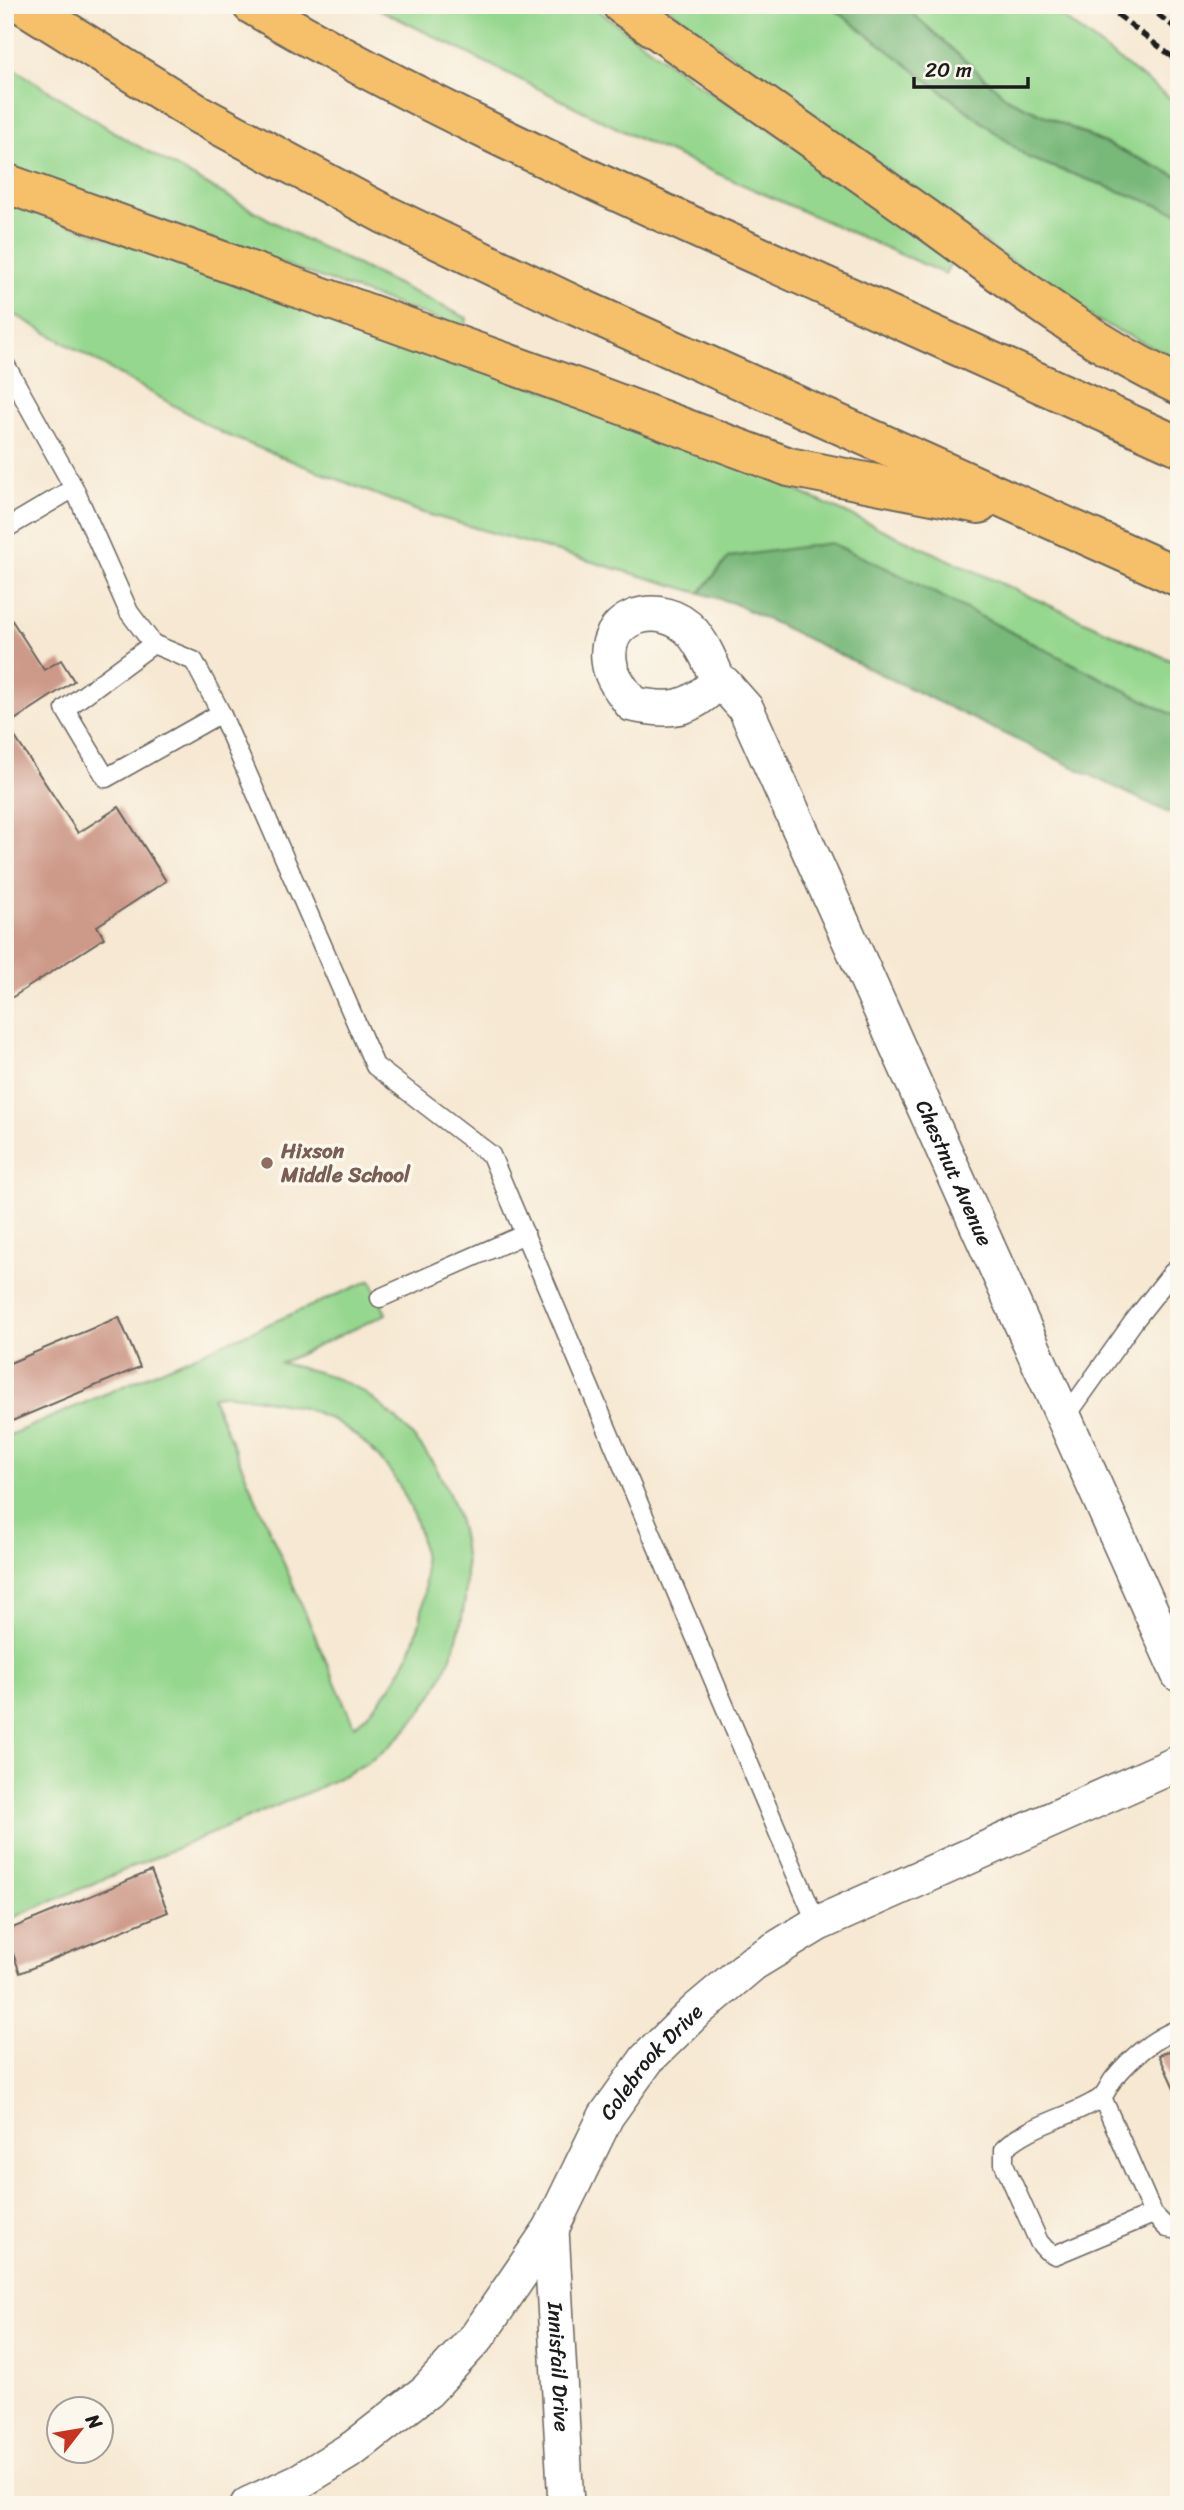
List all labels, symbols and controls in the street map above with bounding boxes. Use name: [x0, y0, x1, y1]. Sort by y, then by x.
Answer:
scale bar: [914, 46, 1028, 90]
text: 20 m: [925, 51, 972, 89]
street label: Chestnut Avenue: [905, 1093, 1004, 1253]
place label: Hixson Middle School: [280, 1132, 411, 1194]
marker: Hixson Middle School: [259, 1155, 275, 1171]
street label: Colebrook Drive: [589, 1994, 712, 2129]
street label: Innisfail Drive: [536, 2300, 581, 2433]
north arrow: [46, 2394, 116, 2464]
text: N: [76, 2407, 112, 2436]

